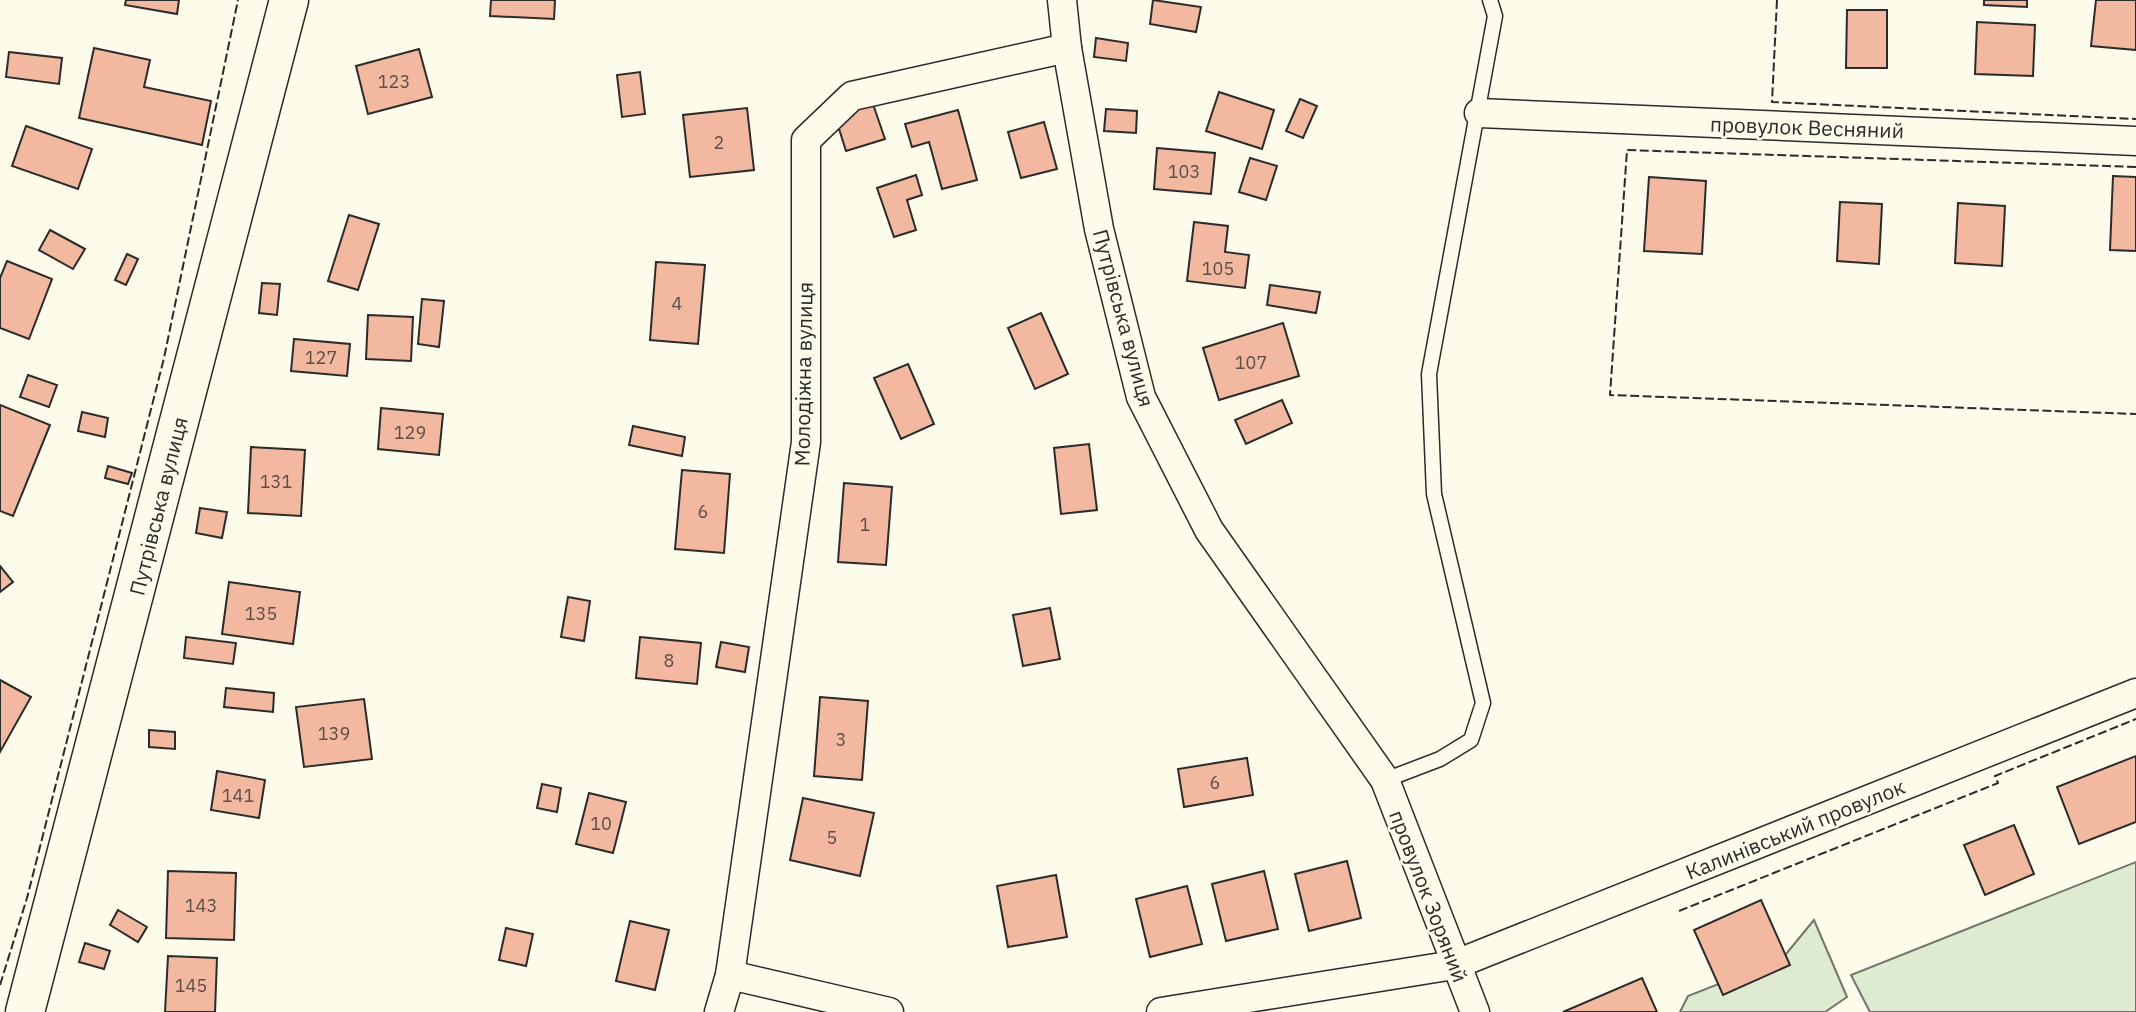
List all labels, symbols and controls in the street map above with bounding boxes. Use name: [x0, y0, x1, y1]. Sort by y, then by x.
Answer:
house number: 123: [378, 70, 410, 93]
street label: провулок Весняний: [1709, 110, 1905, 144]
house number: 2: [714, 131, 724, 154]
house number: 103: [1168, 160, 1200, 183]
street label: Путрівська вулиця: [1087, 226, 1161, 410]
house number: 105: [1202, 257, 1234, 280]
street label: Молодіжна вулиця: [787, 282, 819, 466]
house number: 4: [672, 292, 683, 315]
house number: 127: [305, 346, 337, 369]
house number: 107: [1235, 351, 1267, 374]
street label: Путрівська вулиця: [122, 414, 194, 598]
house number: 129: [394, 421, 426, 444]
house number: 131: [260, 470, 292, 493]
house number: 6: [698, 500, 708, 523]
house number: 1: [860, 513, 870, 536]
house number: 135: [245, 602, 277, 625]
house number: 8: [664, 649, 674, 672]
house number: 139: [318, 722, 350, 745]
house number: 3: [836, 728, 846, 751]
house number: 6: [1210, 771, 1220, 794]
street label: Калинівський провулок: [1681, 772, 1909, 886]
house number: 141: [222, 784, 254, 807]
street label: провулок Зоряний: [1383, 806, 1475, 986]
house number: 10: [590, 812, 612, 835]
house number: 5: [827, 826, 837, 849]
house number: 143: [185, 894, 217, 917]
house number: 145: [175, 974, 207, 997]

